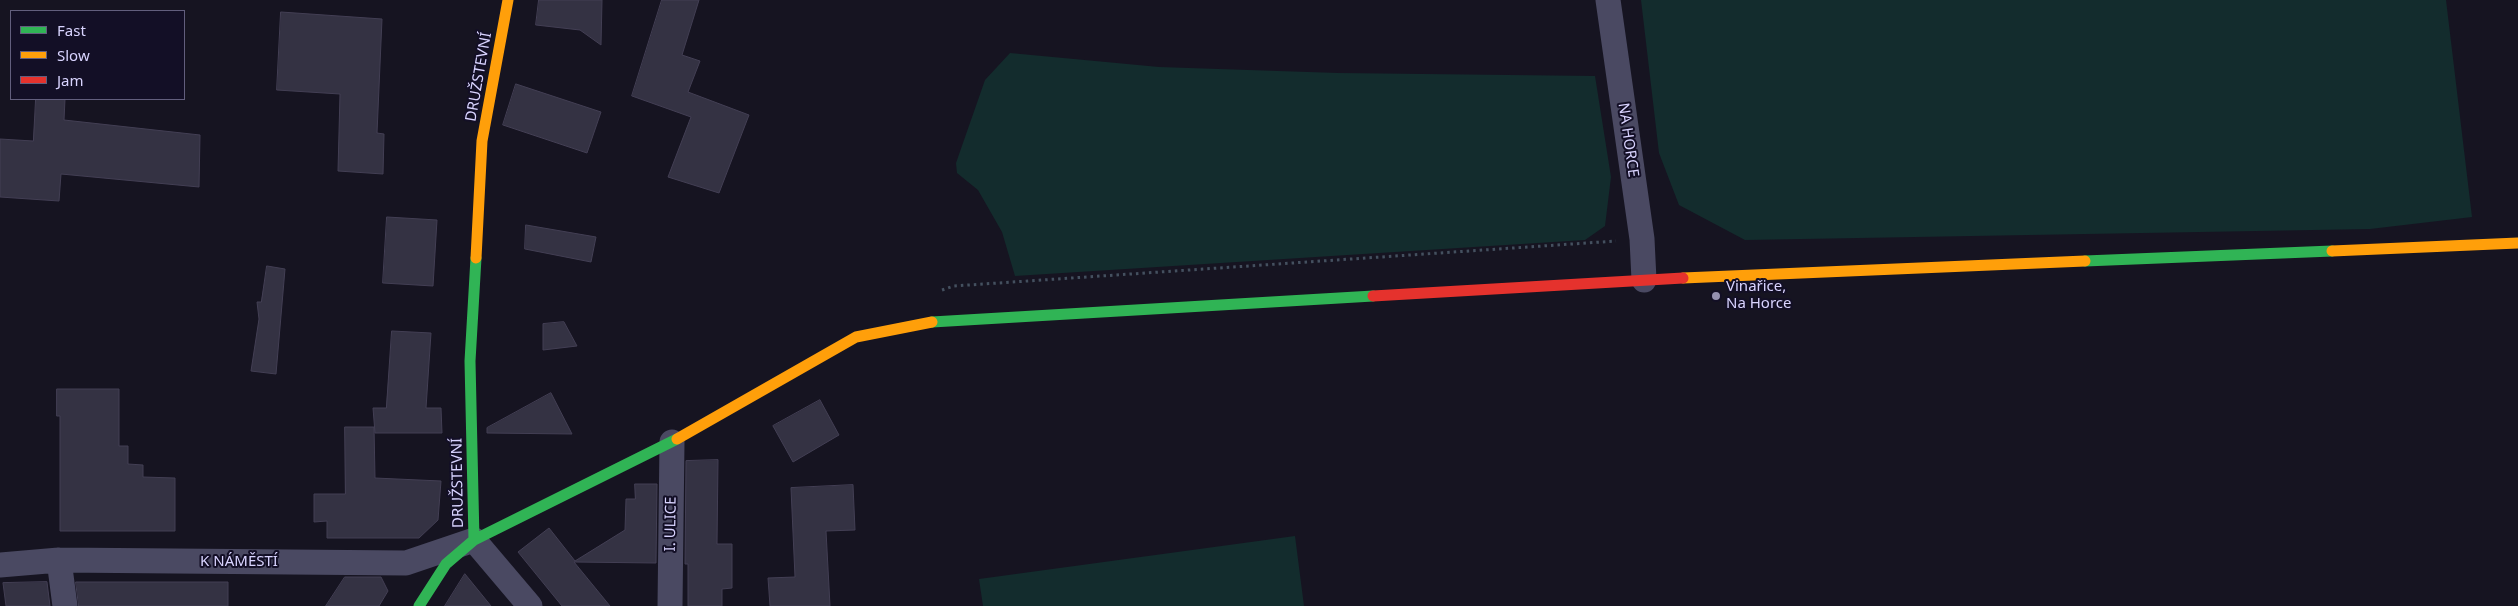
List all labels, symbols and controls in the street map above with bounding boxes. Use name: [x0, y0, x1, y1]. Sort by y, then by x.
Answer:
legend: [10, 10, 185, 100]
text: Fast: [57, 20, 86, 40]
street label: DRUŽSTEVNÍ: [462, 31, 496, 123]
text: Slow: [57, 45, 90, 65]
text: Jam: [57, 70, 84, 90]
street label: NA HORCE: [1614, 102, 1642, 178]
place label: Vinařice, Na Horce: [1726, 278, 1791, 313]
marker: Vinařice, Na Horce: [1710, 290, 1722, 302]
street label: DRUŽSTEVNÍ: [448, 438, 468, 528]
street label: I. ULICE: [662, 496, 680, 552]
street label: K NÁMĚSTÍ: [200, 553, 278, 571]

